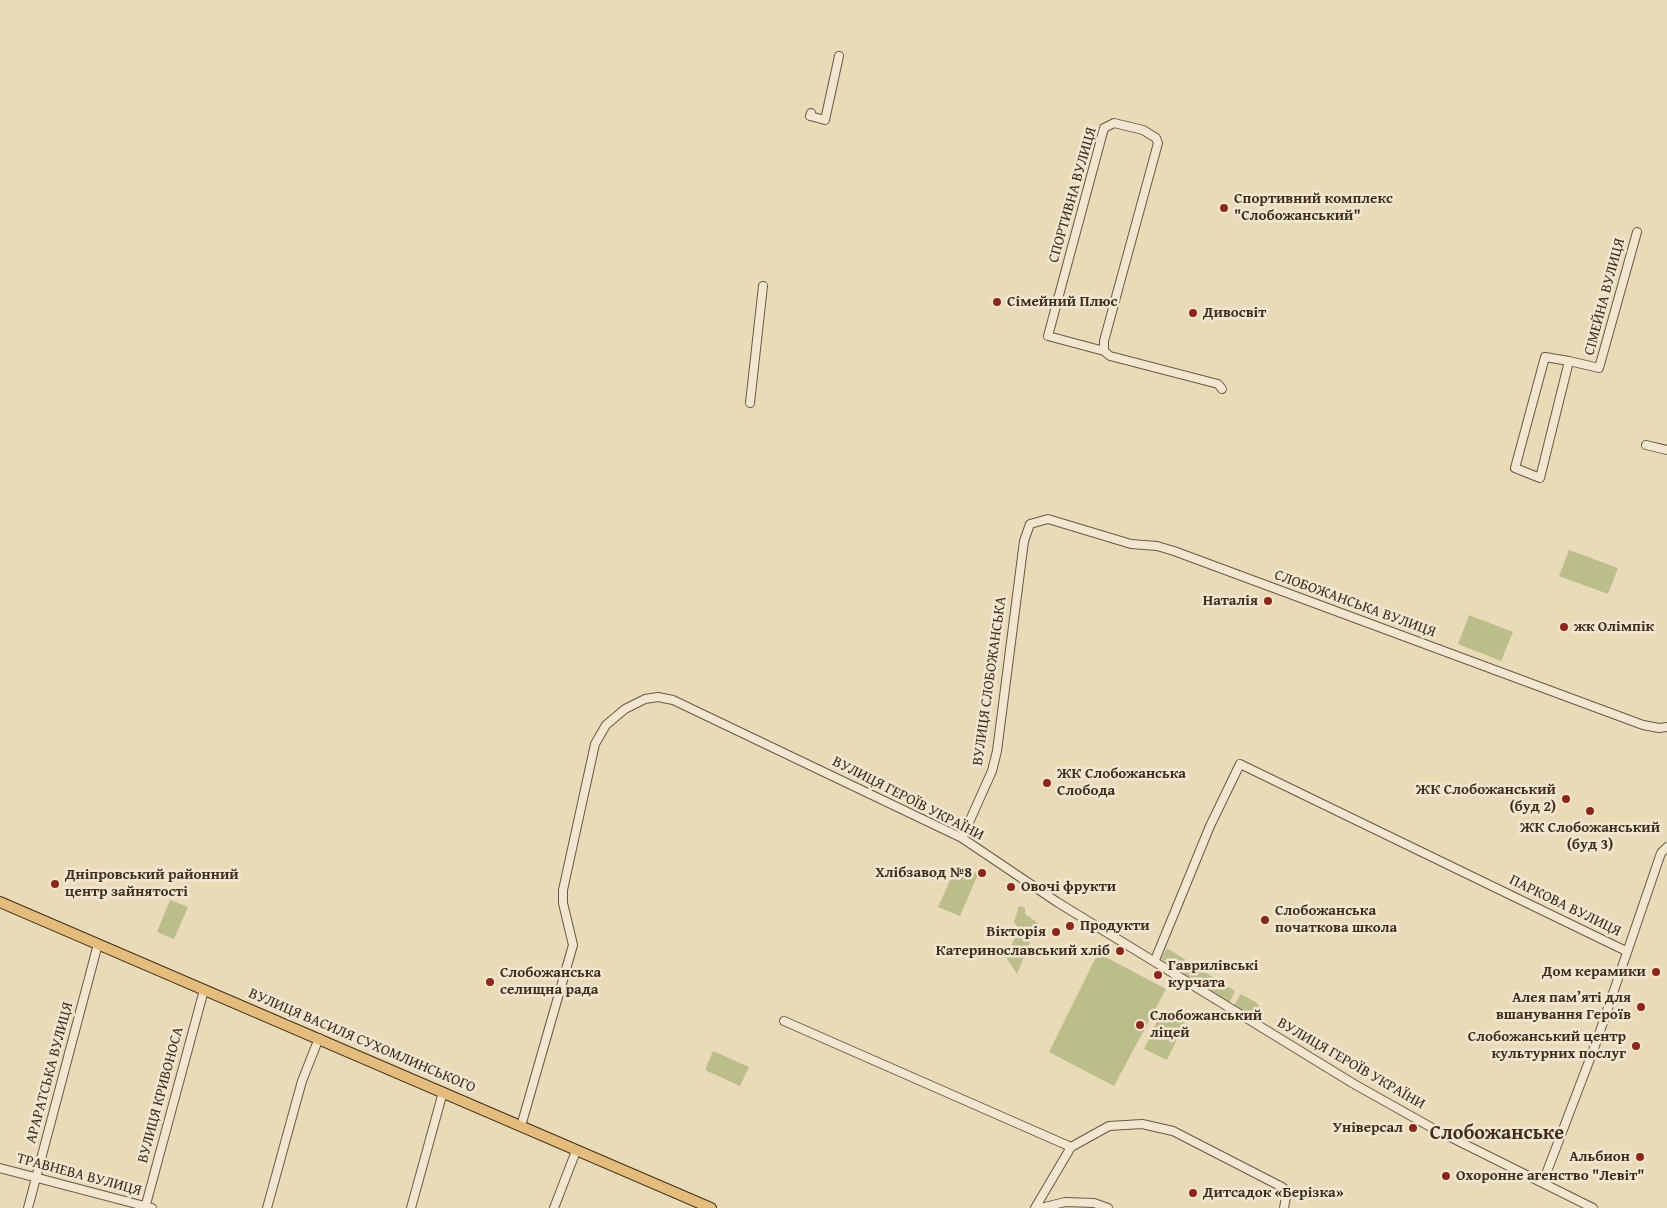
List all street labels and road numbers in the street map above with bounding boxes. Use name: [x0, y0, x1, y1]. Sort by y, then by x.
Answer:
street label: СПОРТИВНА ВУЛИЦЯ: [1045, 125, 1101, 265]
street label: СІМЕЙНА ВУЛИЦЯ: [1581, 237, 1629, 357]
street label: СЛОБОЖАНСЬКА ВУЛИЦЯ: [1272, 566, 1438, 642]
street label: ВУЛИЦЯ СЛОБОЖАНСЬКА: [969, 595, 1011, 767]
street label: ВУЛИЦЯ ГЕРОЇВ УКРАЇНИ: [829, 753, 987, 845]
street label: ПАРКОВА ВУЛИЦЯ: [1506, 871, 1624, 941]
street label: ВУЛИЦЯ ВАСИЛЯ СУХОМЛИНСЬКОГО: [246, 985, 478, 1097]
street label: АРАРАТСЬКА ВУЛИЦЯ: [22, 1000, 78, 1146]
street label: ВУЛИЦЯ ГЕРОЇВ УКРАЇНИ: [1274, 1014, 1428, 1114]
street label: ВУЛИЦЯ КРИВОНОСА: [134, 1025, 188, 1165]
street label: ТРАВНЕВА ВУЛИЦЯ: [15, 1150, 143, 1200]

